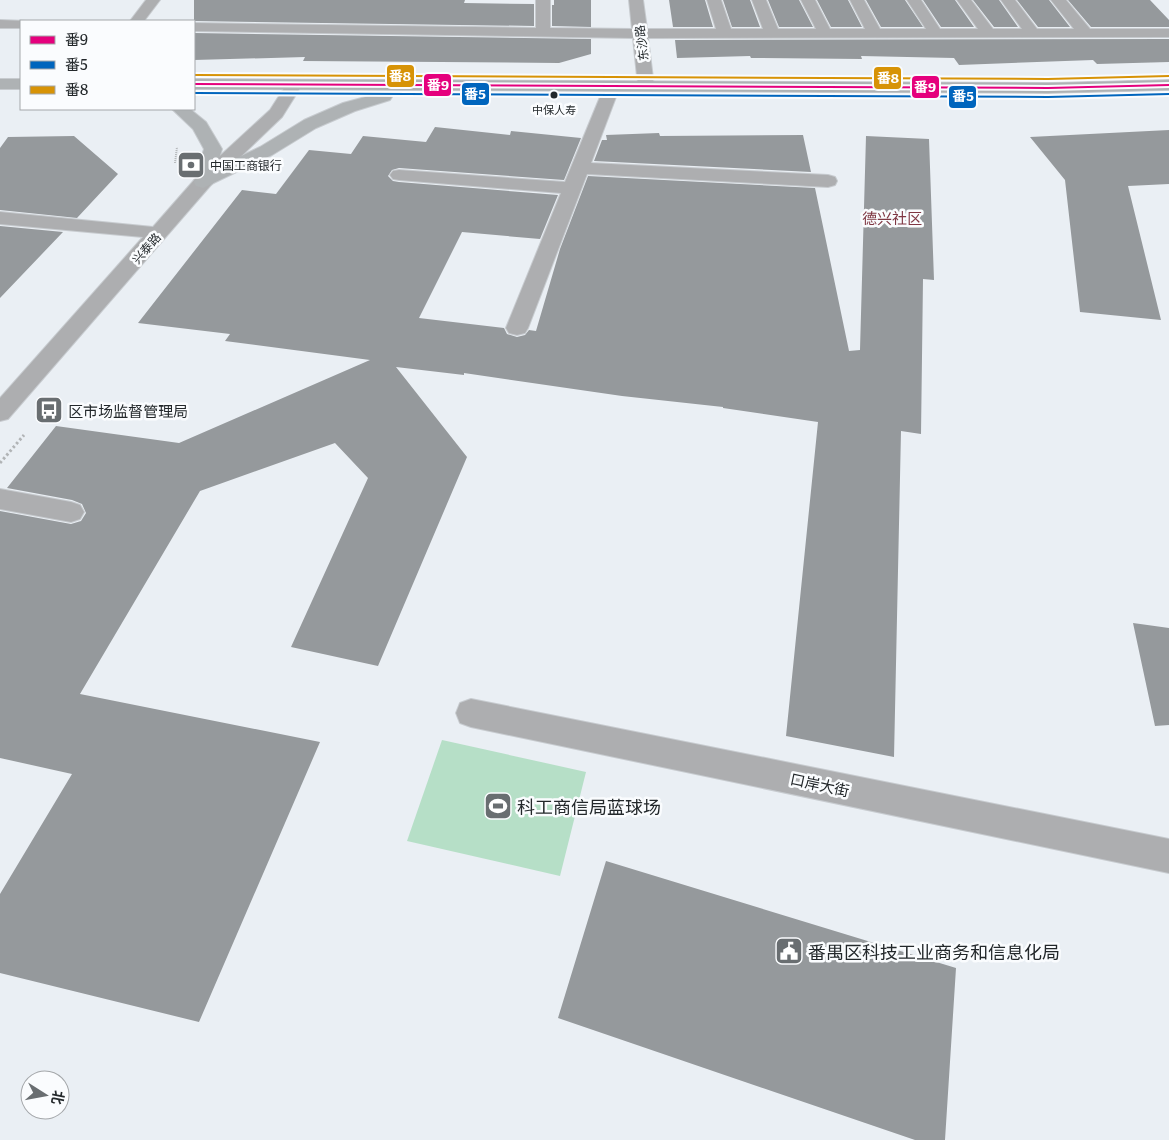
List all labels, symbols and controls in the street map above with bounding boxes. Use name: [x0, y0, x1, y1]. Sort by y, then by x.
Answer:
legend: [20, 20, 195, 110]
street label: 东沙路: [630, 24, 652, 62]
text: 番9: [65, 27, 88, 50]
text: 番5: [65, 52, 88, 75]
line badge: 番8: [386, 64, 415, 88]
text: 番8: [389, 65, 411, 85]
line badge: 番8: [873, 66, 902, 90]
text: 番8: [877, 67, 899, 87]
line badge: 番9: [423, 73, 452, 97]
text: 番9: [427, 74, 449, 94]
line badge: 番9: [911, 75, 940, 99]
text: 番9: [914, 76, 936, 96]
text: 番8: [65, 77, 88, 100]
line badge: 番5: [461, 82, 490, 106]
text: 番5: [464, 83, 486, 103]
line badge: 番5: [948, 85, 977, 109]
text: 番5: [952, 85, 974, 105]
marker: 中保人寿: [549, 90, 559, 100]
place label: 中保人寿: [532, 101, 576, 117]
bank icon: 中国工商银行: [176, 150, 206, 180]
place label: 中国工商银行: [210, 156, 282, 174]
district label: 德兴社区: [862, 206, 922, 229]
street label: 兴泰路: [127, 229, 165, 267]
bus stop icon: 区市场监督管理局: [34, 395, 64, 425]
place label: 区市场监督管理局: [68, 399, 188, 422]
street label: 口岸大街: [788, 767, 852, 801]
sports icon: 科工商信局蓝球场: [483, 791, 513, 821]
place label: 科工商信局蓝球场: [517, 793, 661, 820]
public building icon: 番禺区科技工业商务和信息化局: [774, 936, 804, 966]
place label: 番禺区科技工业商务和信息化局: [808, 938, 1060, 965]
north arrow: [20, 1070, 70, 1120]
text: 北: [48, 1089, 70, 1106]

